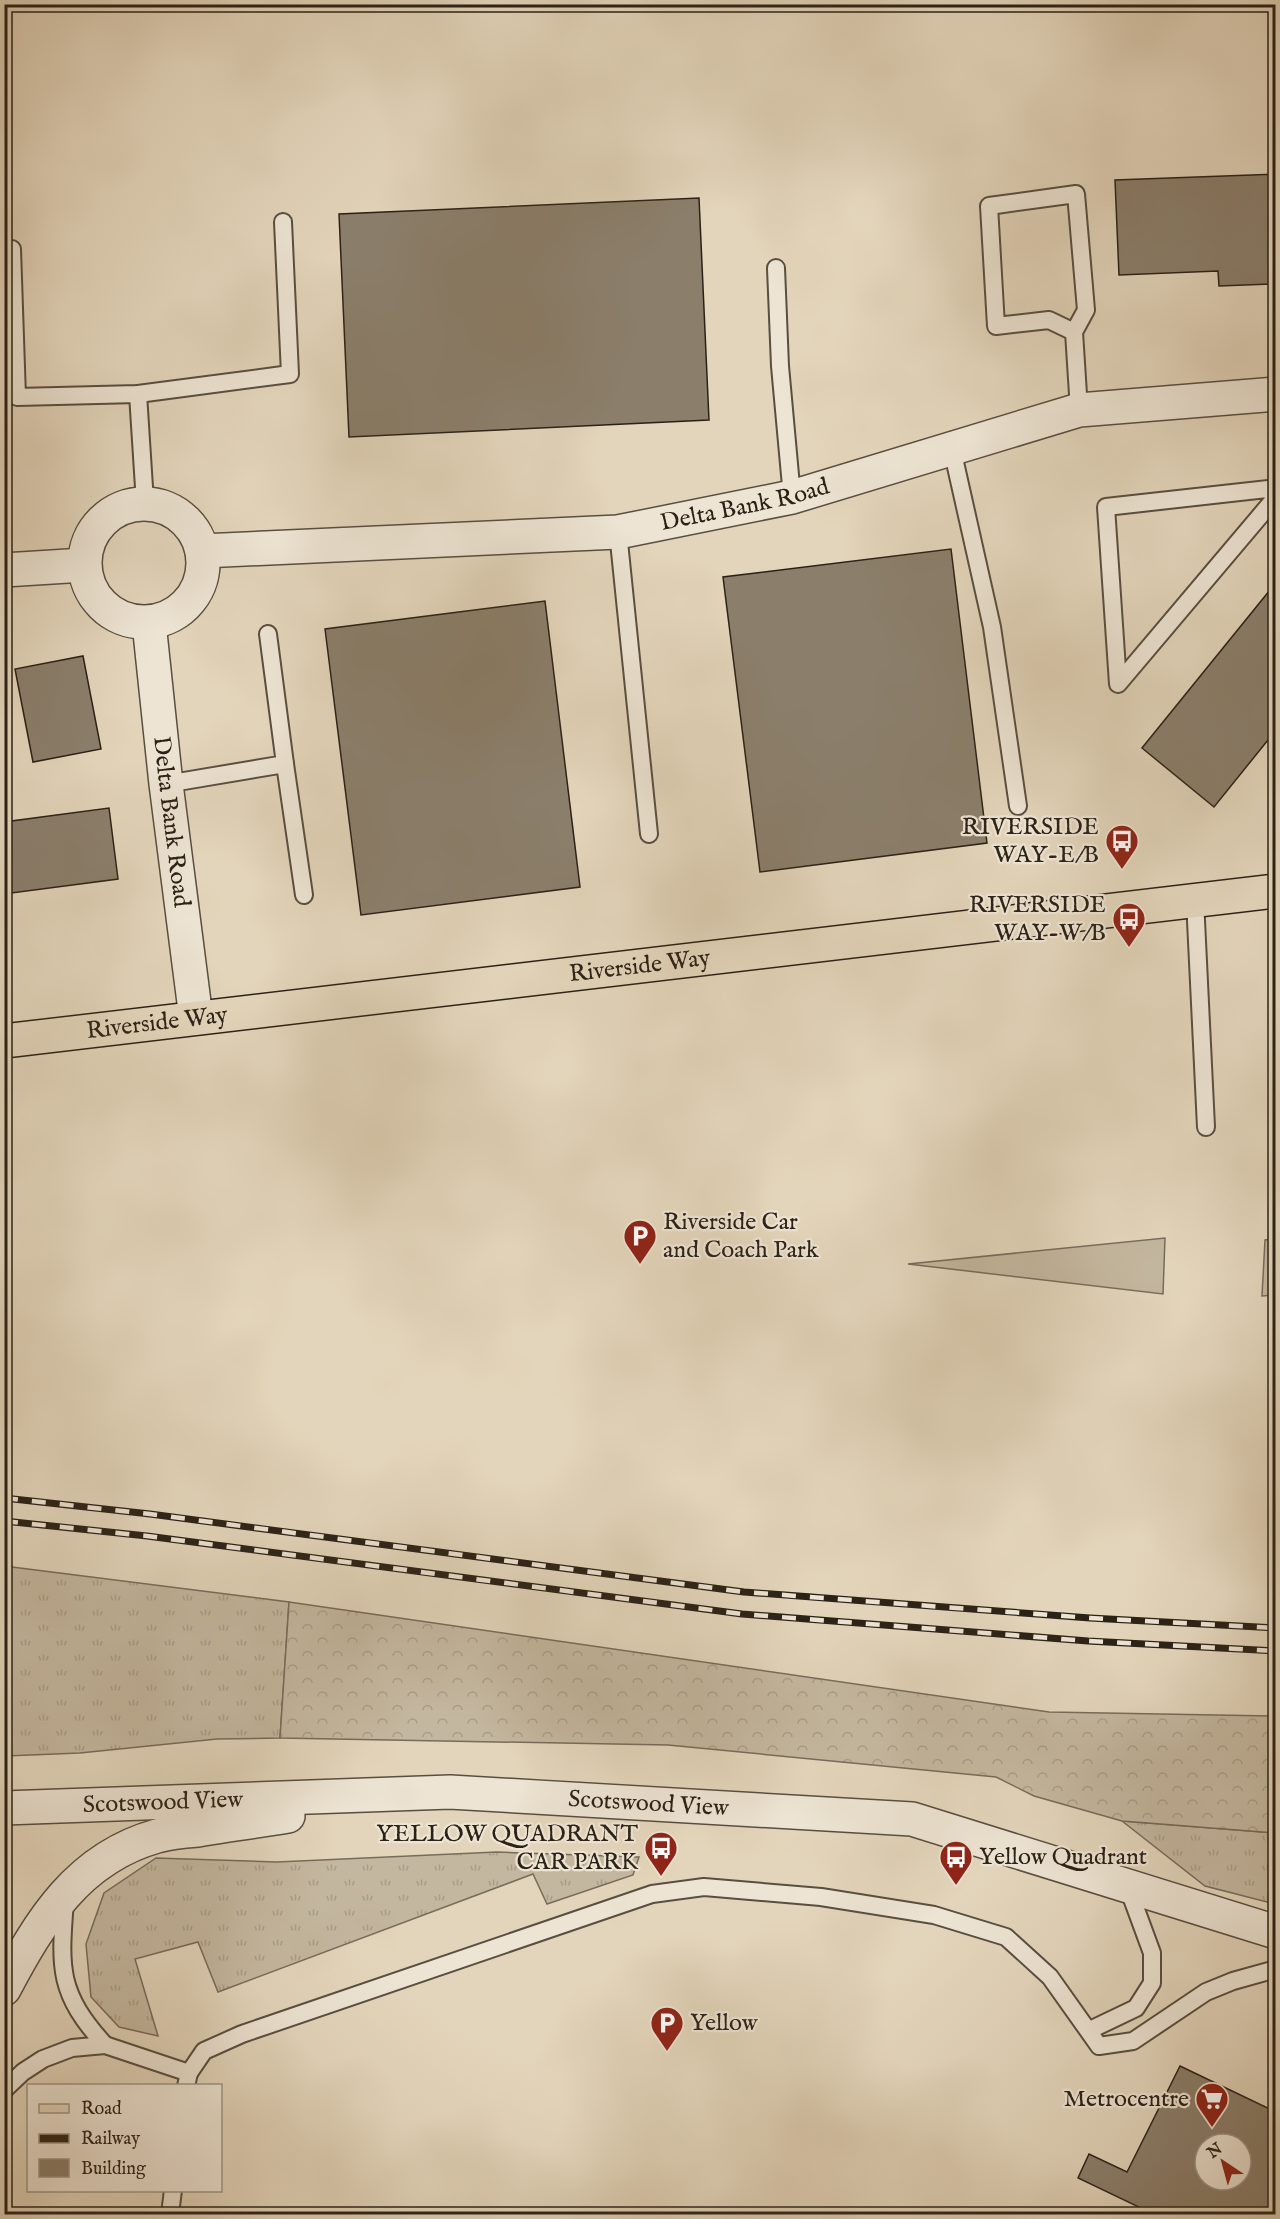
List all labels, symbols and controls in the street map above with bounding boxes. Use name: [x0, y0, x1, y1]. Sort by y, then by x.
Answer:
street label: Delta Bank Road: [658, 471, 833, 539]
street label: Delta Bank Road: [146, 735, 197, 909]
place label: RIVERSIDE WAY-E/B: [962, 812, 1099, 871]
bus stop icon: RIVERSIDE WAY-E/B: [1104, 823, 1140, 870]
place label: RIVERSIDE WAY-W/B: [969, 890, 1106, 949]
bus stop icon: RIVERSIDE WAY-W/B: [1111, 901, 1147, 948]
street label: Riverside Way: [567, 942, 712, 990]
street label: Riverside Way: [85, 999, 229, 1047]
place label: Riverside Car and Coach Park: [663, 1207, 819, 1266]
parking icon: Riverside Car and Coach Park: [622, 1218, 658, 1265]
street label: Scotswood View: [567, 1783, 731, 1824]
street label: Scotswood View: [82, 1784, 245, 1821]
place label: YELLOW QUADRANT CAR PARK: [376, 1819, 639, 1878]
bus stop icon: YELLOW QUADRANT CAR PARK: [643, 1830, 679, 1877]
bus stop icon: Yellow Quadrant: [938, 1839, 974, 1886]
place label: Yellow Quadrant: [979, 1842, 1147, 1873]
parking icon: Yellow: [649, 2005, 685, 2052]
place label: Yellow: [690, 2008, 759, 2039]
supermarket icon: Metrocentre: [1194, 2081, 1230, 2128]
legend: [27, 2084, 222, 2192]
place label: Metrocentre: [1064, 2084, 1189, 2115]
text: Road: [81, 2098, 122, 2121]
text: Railway: [81, 2128, 140, 2151]
north arrow: [1193, 2132, 1253, 2192]
text: N: [1203, 2139, 1227, 2164]
text: Building: [81, 2158, 146, 2181]

